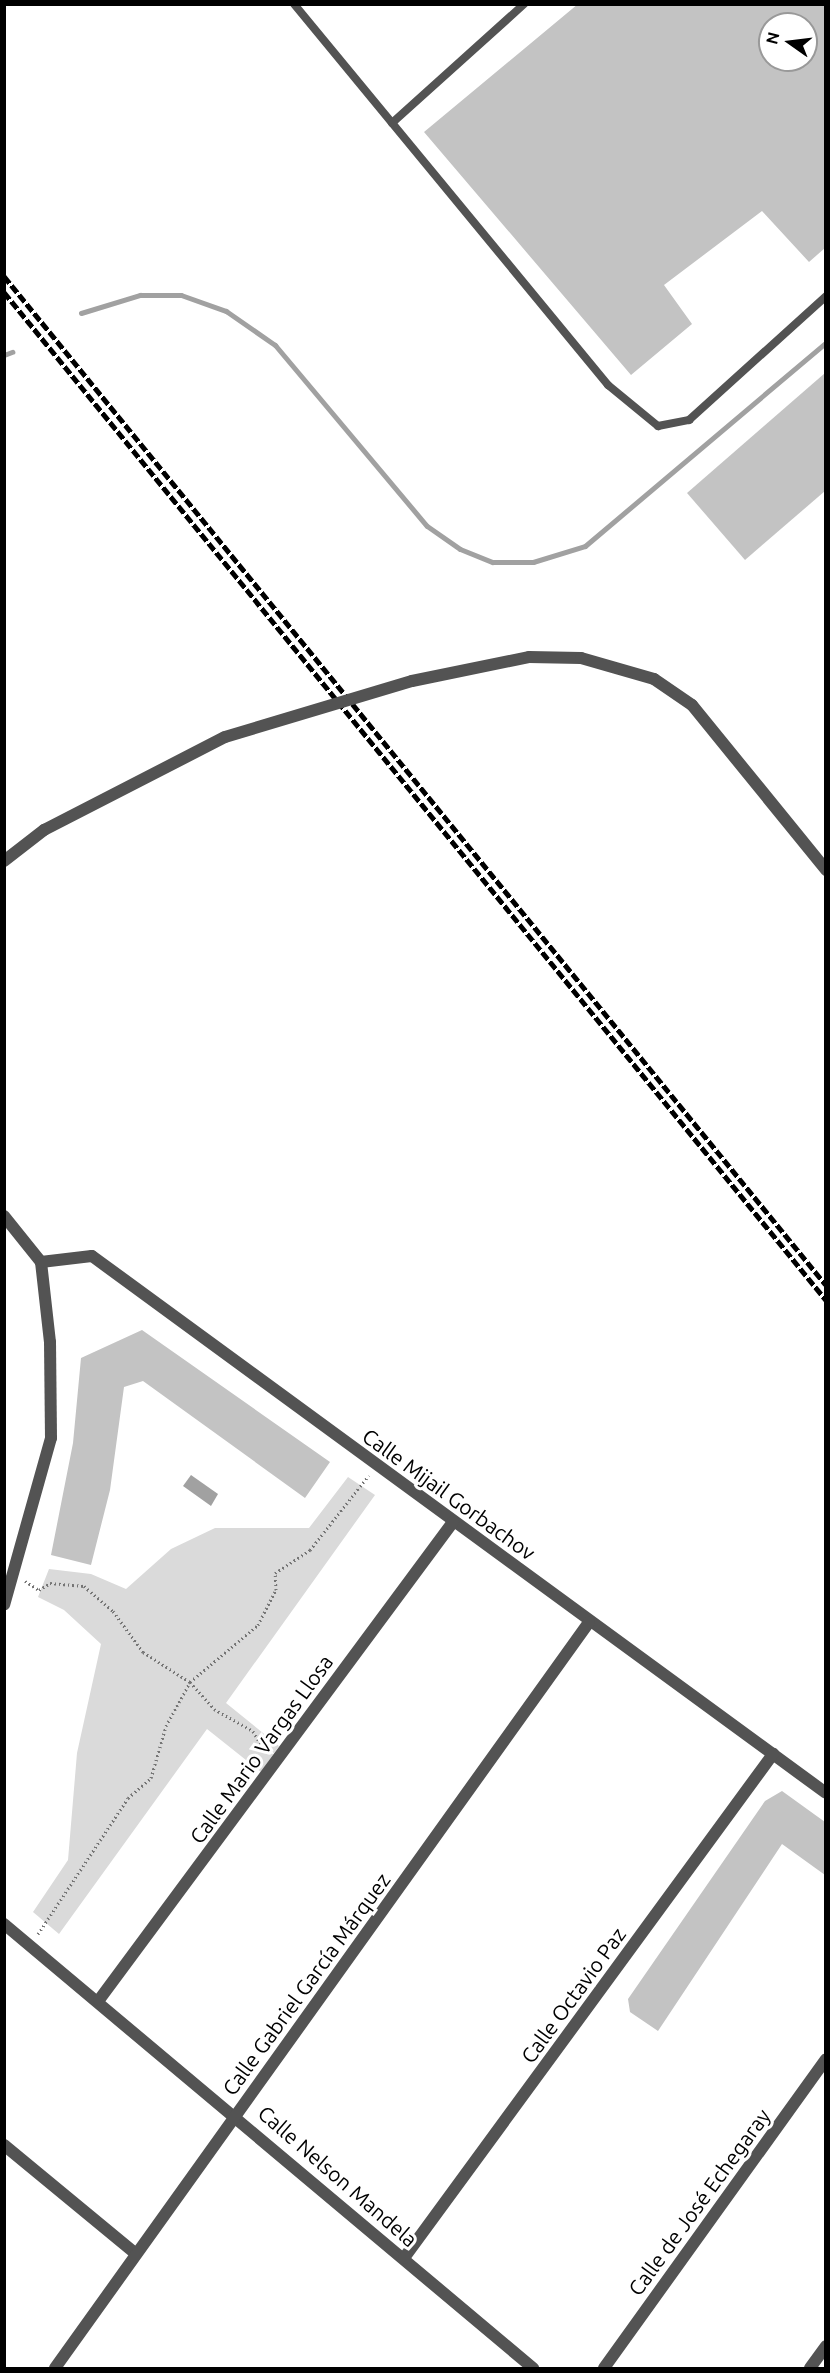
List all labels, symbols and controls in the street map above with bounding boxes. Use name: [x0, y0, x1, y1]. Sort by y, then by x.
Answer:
north arrow: [758, 12, 818, 72]
text: N: [762, 30, 783, 46]
street label: Calle Mijail Gorbachov: [358, 1423, 540, 1565]
street label: Calle Mario Vargas Llosa: [184, 1650, 338, 1848]
street label: Calle Gabriel García Márquez: [217, 1868, 395, 2100]
street label: Calle Octavio Paz: [515, 1922, 631, 2068]
street label: Calle Nelson Mandela: [253, 2100, 423, 2252]
street label: Calle de José Echegaray: [623, 2104, 775, 2300]

